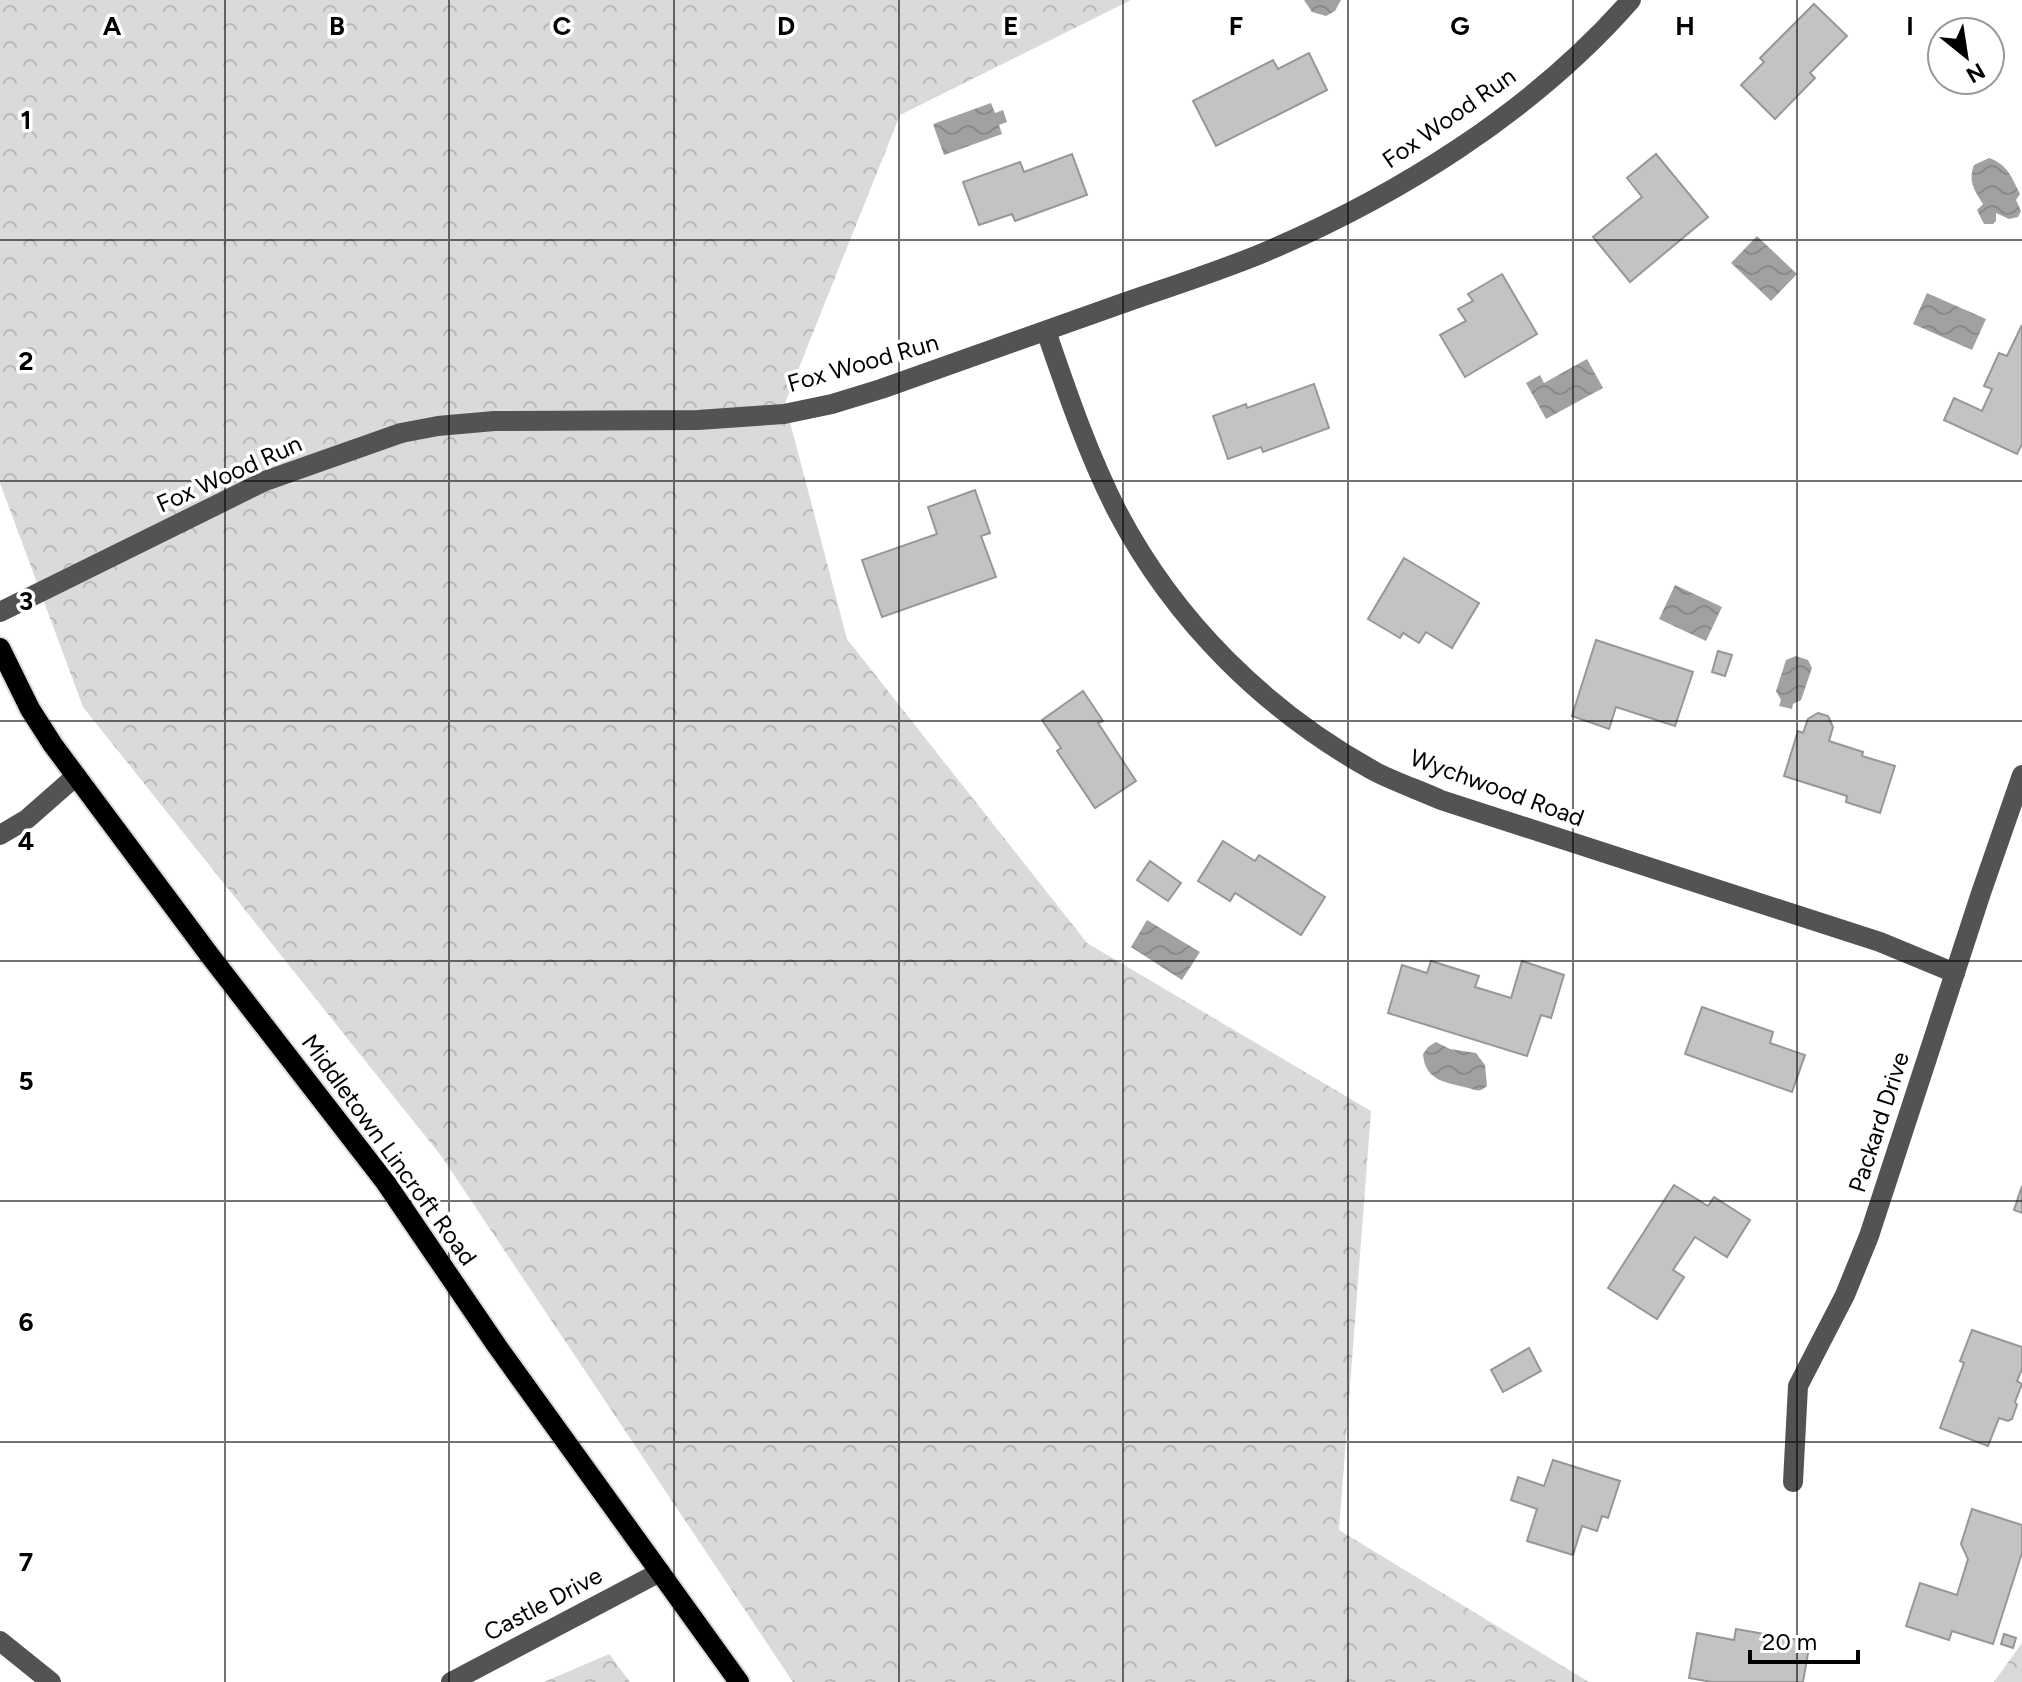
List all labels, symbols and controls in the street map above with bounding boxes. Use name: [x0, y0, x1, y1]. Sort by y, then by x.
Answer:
text: A: [103, 10, 122, 42]
text: B: [329, 10, 345, 42]
text: C: [553, 10, 572, 42]
text: D: [777, 10, 795, 42]
text: E: [1003, 10, 1019, 42]
text: F: [1229, 10, 1243, 42]
text: G: [1450, 10, 1470, 42]
text: H: [1675, 10, 1695, 42]
text: I: [1906, 10, 1914, 42]
north arrow: [1926, 16, 2006, 96]
text: N: [1962, 57, 1990, 89]
street label: Fox Wood Run: [1377, 61, 1521, 174]
text: 1: [21, 104, 31, 136]
street label: Fox Wood Run: [784, 327, 942, 398]
text: 2: [18, 345, 34, 377]
street label: Fox Wood Run: [152, 429, 306, 518]
text: 3: [19, 585, 33, 617]
street label: Wychwood Road: [1406, 743, 1588, 832]
text: 4: [18, 825, 34, 857]
street label: Middletown Lincroft Road: [296, 1028, 483, 1271]
street label: Packard Drive: [1842, 1048, 1915, 1196]
text: 5: [18, 1065, 34, 1097]
text: 6: [18, 1306, 34, 1338]
text: 7: [19, 1546, 33, 1578]
street label: Castle Drive: [479, 1560, 607, 1647]
scale bar: [1750, 1614, 1858, 1664]
text: 20 m: [1762, 1627, 1817, 1656]

